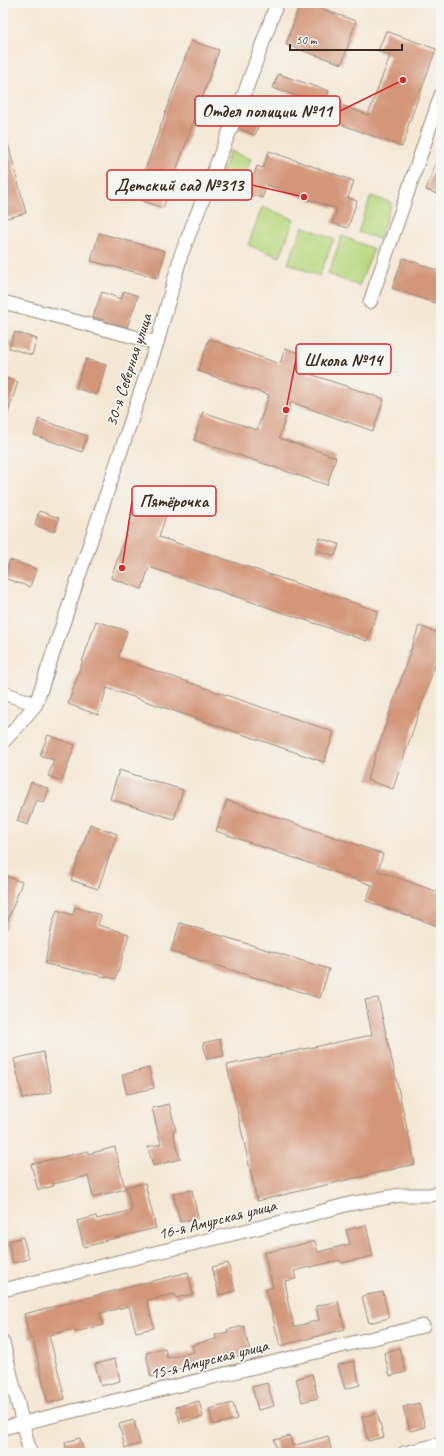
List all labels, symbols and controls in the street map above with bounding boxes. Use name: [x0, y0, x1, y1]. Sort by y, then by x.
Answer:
scale bar: [290, 26, 402, 52]
text: 50 m: [296, 32, 318, 48]
callout: Отдел полиции №11: [195, 96, 340, 126]
text: Отдел полиции №11: [202, 100, 334, 122]
callout: Детский сад №313: [107, 170, 252, 200]
text: Детский сад №313: [115, 174, 245, 196]
street label: 30-я Северная улица: [100, 310, 157, 429]
callout: Школа №14: [296, 344, 391, 374]
text: Школа №14: [304, 349, 384, 371]
callout: Пятёрочка: [132, 486, 216, 516]
text: Пятёрочка: [140, 490, 210, 512]
street label: 16-я Амурская улица: [156, 1194, 280, 1244]
street label: 15-я Амурская улица: [148, 1334, 272, 1384]

